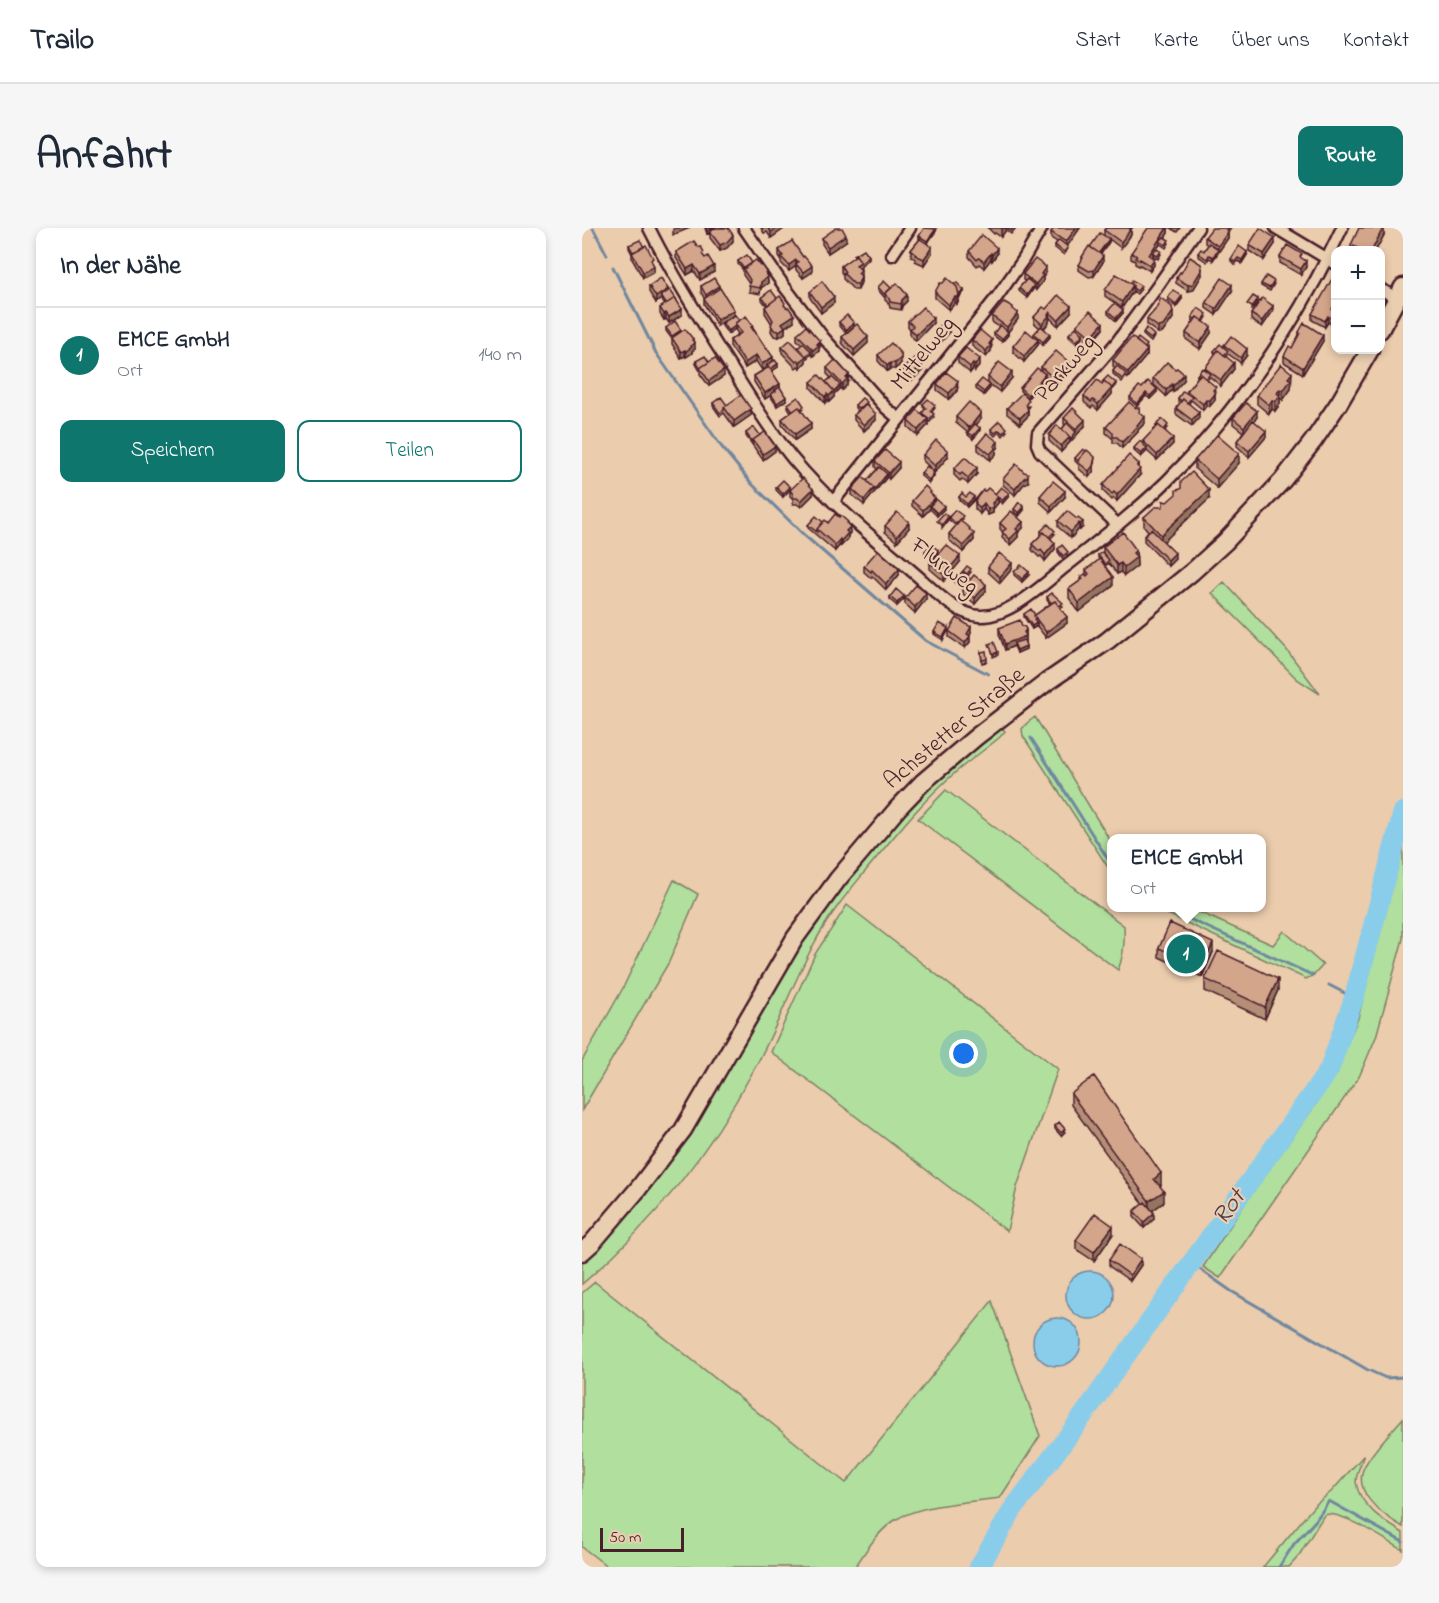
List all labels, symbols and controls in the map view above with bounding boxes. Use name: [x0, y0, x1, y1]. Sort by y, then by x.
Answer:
text: Trailo: [30, 21, 94, 62]
text: Start: [1075, 26, 1121, 56]
text: Karte: [1154, 26, 1198, 56]
text: Über uns: [1231, 26, 1310, 56]
text: Kontakt: [1343, 26, 1409, 56]
text: Anfahrt: [36, 126, 172, 187]
button: Route: [1298, 126, 1403, 186]
map controls: [1331, 246, 1385, 354]
button: +: [1331, 246, 1385, 300]
text: In der Nähe: [60, 248, 181, 286]
button: −: [1331, 300, 1385, 354]
street label: Mittelweg: [883, 309, 965, 399]
text: EMCE GmbH: [117, 325, 230, 357]
street label: Parkweg: [1026, 327, 1106, 411]
text: 1: [76, 341, 83, 370]
text: 140 m: [478, 341, 522, 370]
text: Ort: [117, 357, 143, 386]
button: Speichern: [60, 420, 285, 482]
button: Teilen: [297, 420, 522, 482]
street label: Flurweg: [902, 529, 986, 604]
street label: Achstetter Straße: [877, 659, 1034, 799]
popup: [1107, 834, 1266, 912]
text: EMCE GmbH: [1130, 843, 1243, 875]
text: Ort: [1130, 875, 1156, 904]
pin: 1: [1166, 932, 1206, 976]
your location: [949, 1039, 978, 1068]
water label: Rot: [1204, 1180, 1257, 1234]
scale bar: [600, 1525, 684, 1552]
text: 50 m: [609, 1526, 641, 1550]

